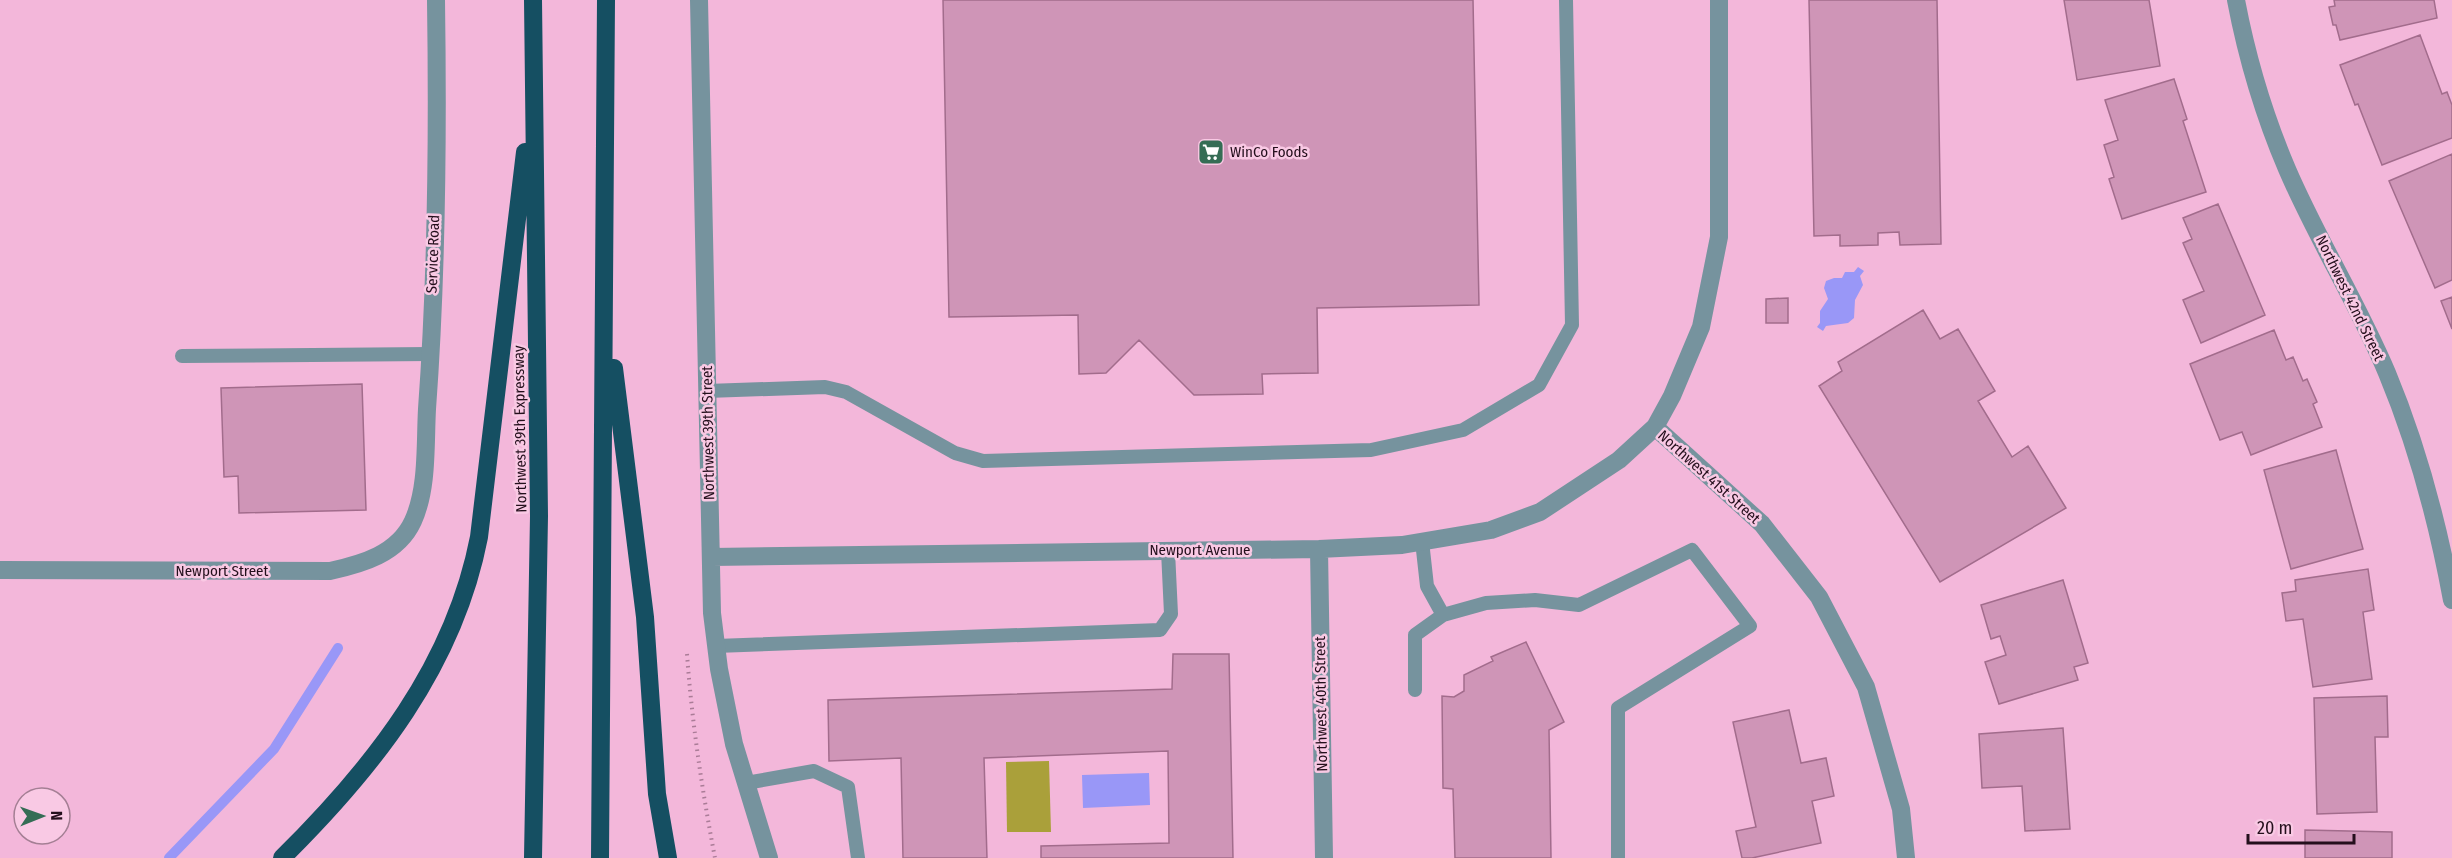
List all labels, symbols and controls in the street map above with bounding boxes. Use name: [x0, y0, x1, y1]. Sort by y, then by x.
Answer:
supermarket icon: WinCo Foods: [1196, 137, 1226, 167]
place label: WinCo Foods: [1230, 143, 1308, 161]
street label: Service Road: [423, 214, 443, 294]
street label: Northwest 42nd Street: [2312, 232, 2388, 364]
street label: Northwest 39th Expressway: [510, 345, 530, 513]
street label: Northwest 39th Street: [698, 366, 718, 500]
street label: Northwest 41st Street: [1654, 426, 1764, 528]
street label: Newport Avenue: [1150, 541, 1250, 559]
street label: Newport Street: [176, 562, 268, 580]
street label: Northwest 40th Street: [1311, 636, 1331, 772]
north arrow: [12, 786, 72, 846]
scale bar: [2248, 807, 2354, 845]
text: N: [47, 811, 66, 821]
text: 20 m: [2257, 817, 2292, 839]

